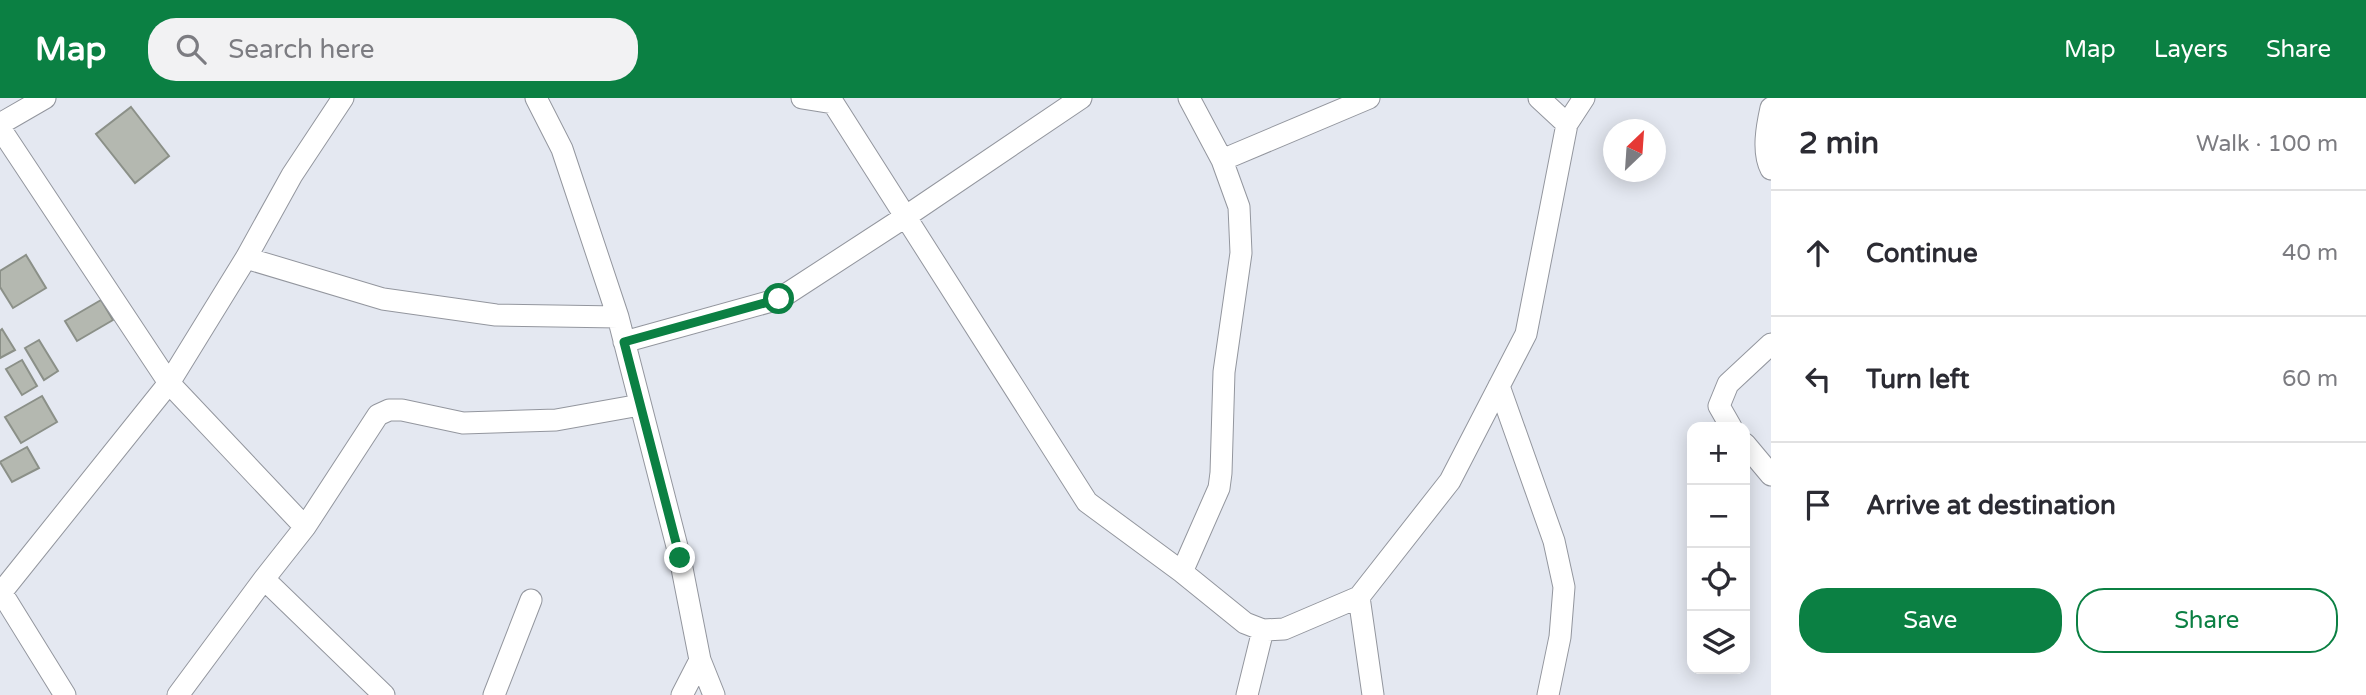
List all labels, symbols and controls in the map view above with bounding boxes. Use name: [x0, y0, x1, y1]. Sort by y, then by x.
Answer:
search box: [148, 18, 638, 81]
text: Map: [35, 30, 106, 69]
icon: search: [172, 30, 210, 68]
text: Search here: [228, 34, 374, 65]
text: Map: [2064, 35, 2116, 64]
text: Layers: [2154, 35, 2228, 64]
text: Share: [2266, 35, 2331, 64]
north arrow: [1603, 119, 1666, 182]
text: 2 min: [1799, 125, 1879, 162]
text: Walk · 100 m: [2196, 130, 2338, 158]
icon: ahead: [1799, 234, 1837, 272]
text: Continue: [1866, 238, 1978, 269]
text: 40 m: [2282, 239, 2338, 267]
route start: [763, 283, 794, 314]
icon: left: [1799, 360, 1837, 398]
text: Turn left: [1866, 364, 1969, 395]
text: 60 m: [2282, 365, 2338, 393]
map controls: [1687, 422, 1750, 674]
button: +: [1687, 422, 1750, 485]
button: −: [1687, 485, 1750, 548]
icon: arrive: [1799, 486, 1837, 524]
text: Arrive at destination: [1866, 490, 2116, 521]
route end: [664, 542, 695, 573]
button: locate: [1687, 548, 1750, 611]
button: Save: [1799, 588, 2062, 653]
button: Share: [2076, 588, 2338, 653]
button: layers: [1687, 611, 1750, 674]

